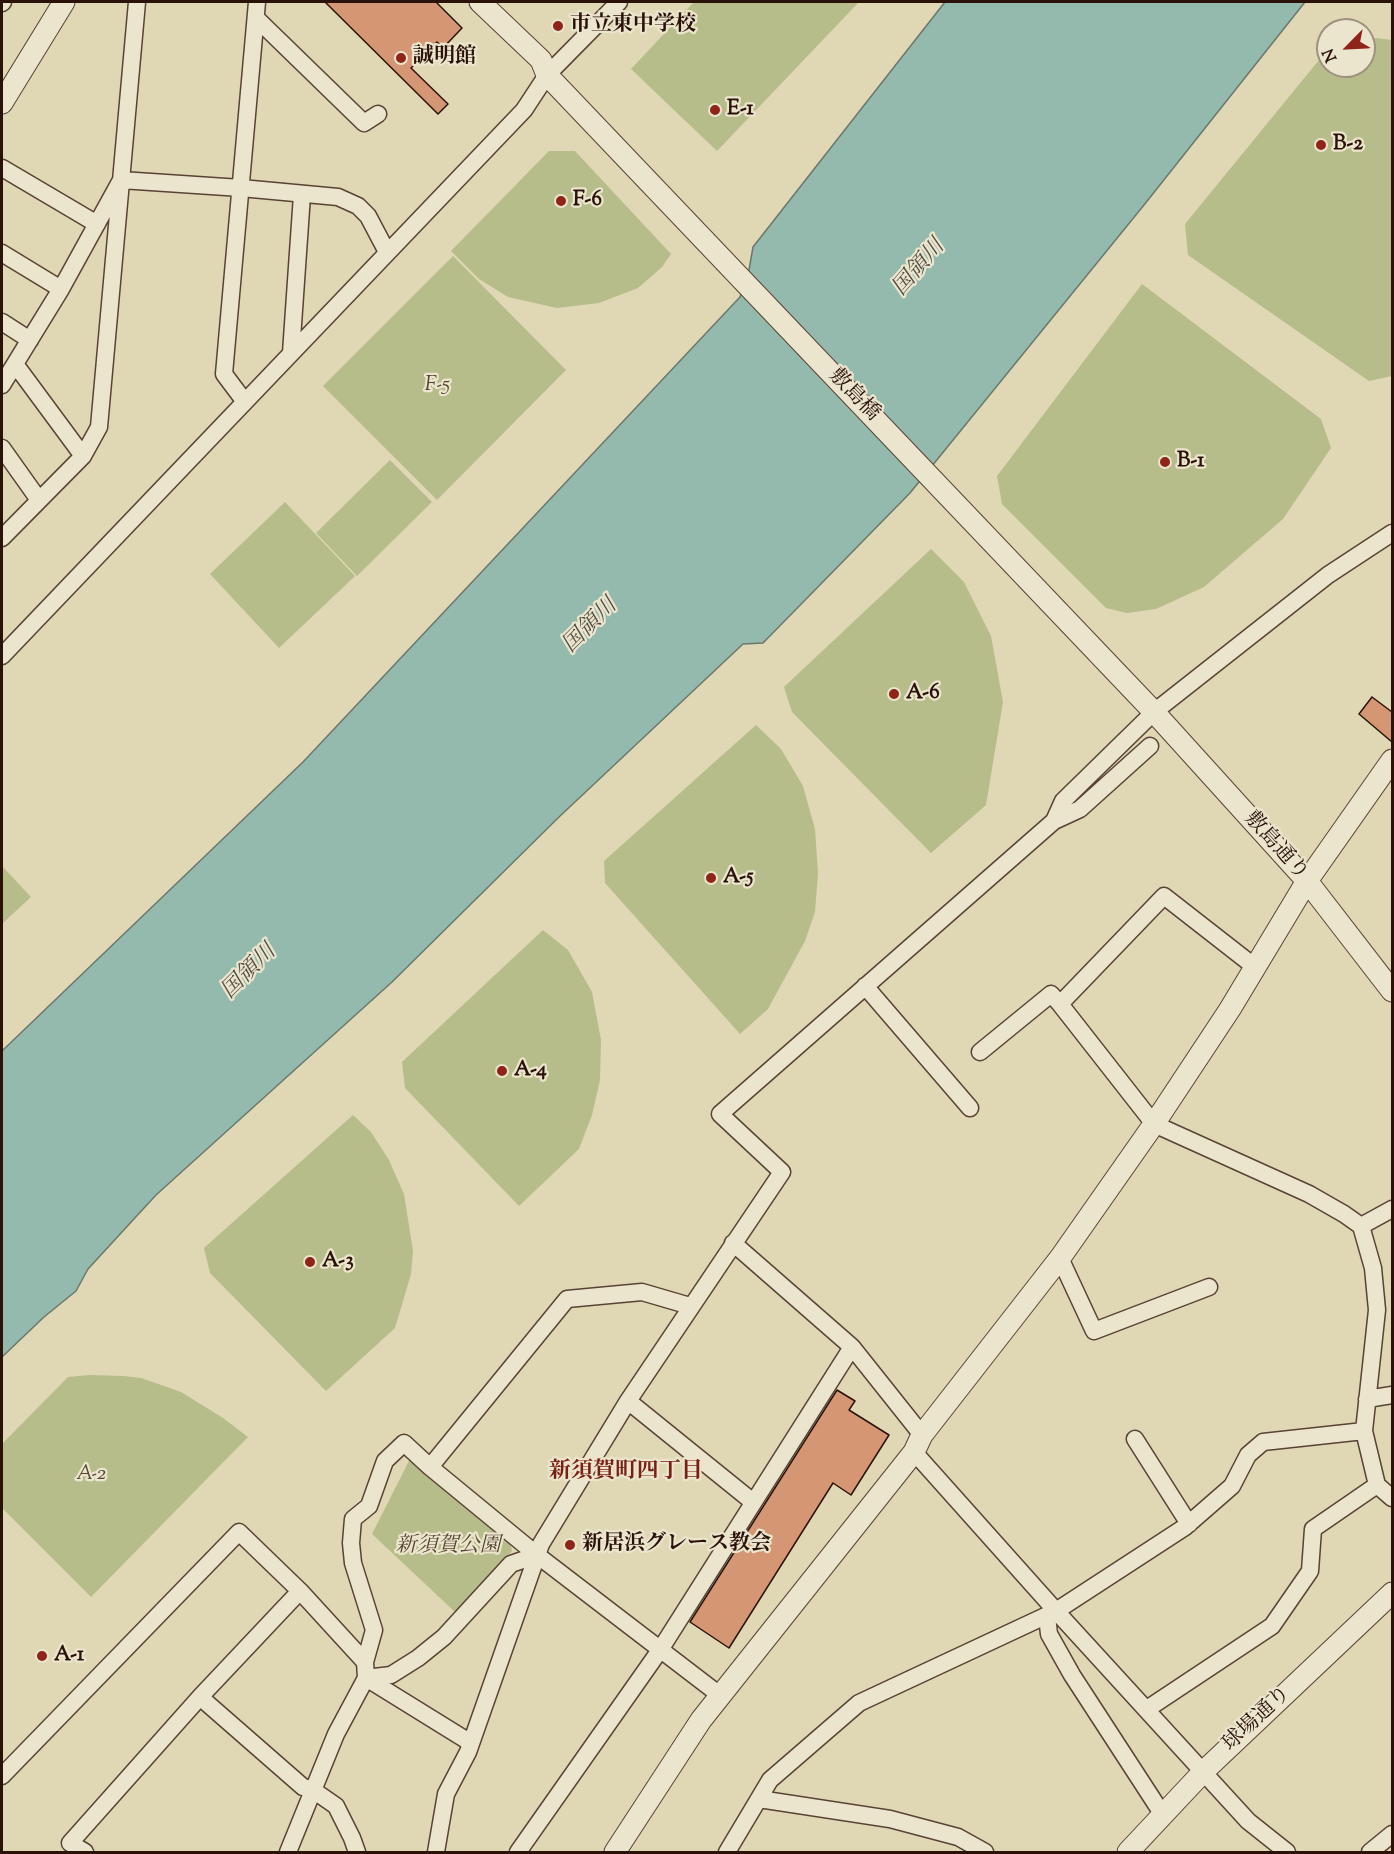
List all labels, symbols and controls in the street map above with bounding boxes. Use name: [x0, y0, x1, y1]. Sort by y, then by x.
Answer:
place label: 市立東中学校: [570, 13, 696, 39]
north arrow: [1316, 18, 1376, 78]
marker: 市立東中学校: [551, 19, 565, 33]
text: N: [1318, 44, 1344, 65]
place label: 誠明館: [413, 45, 476, 71]
marker: 誠明館: [394, 51, 408, 65]
place label: E-1: [727, 97, 754, 123]
marker: E-1: [708, 103, 722, 117]
place label: B-2: [1333, 132, 1363, 158]
marker: B-2: [1314, 138, 1328, 152]
place label: F-6: [573, 188, 602, 214]
marker: F-6: [554, 194, 568, 208]
water label: 国領川: [888, 235, 952, 303]
street label: 敷島橋: [822, 365, 884, 427]
park label: F-5: [425, 373, 449, 399]
place label: B-1: [1177, 449, 1204, 475]
marker: B-1: [1158, 455, 1172, 469]
water label: 国領川: [558, 594, 624, 660]
place label: A-6: [906, 681, 940, 707]
marker: A-6: [887, 687, 901, 701]
street label: 敷島通り: [1238, 807, 1312, 887]
place label: A-5: [723, 865, 753, 891]
marker: A-5: [704, 871, 718, 885]
water label: 国領川: [217, 940, 283, 1006]
place label: A-4: [514, 1058, 547, 1084]
marker: A-4: [495, 1064, 509, 1078]
place label: A-3: [322, 1249, 354, 1275]
marker: A-3: [303, 1255, 317, 1269]
district label: 新須賀町四丁目: [549, 1460, 703, 1486]
park label: A-2: [76, 1462, 106, 1488]
place label: 新居浜グレース教会: [582, 1532, 771, 1558]
park label: 新須賀公園: [396, 1534, 500, 1560]
marker: 新居浜グレース教会: [563, 1538, 577, 1552]
place label: A-1: [54, 1643, 84, 1669]
marker: A-1: [35, 1649, 49, 1663]
street label: 球場通り: [1219, 1682, 1297, 1758]

